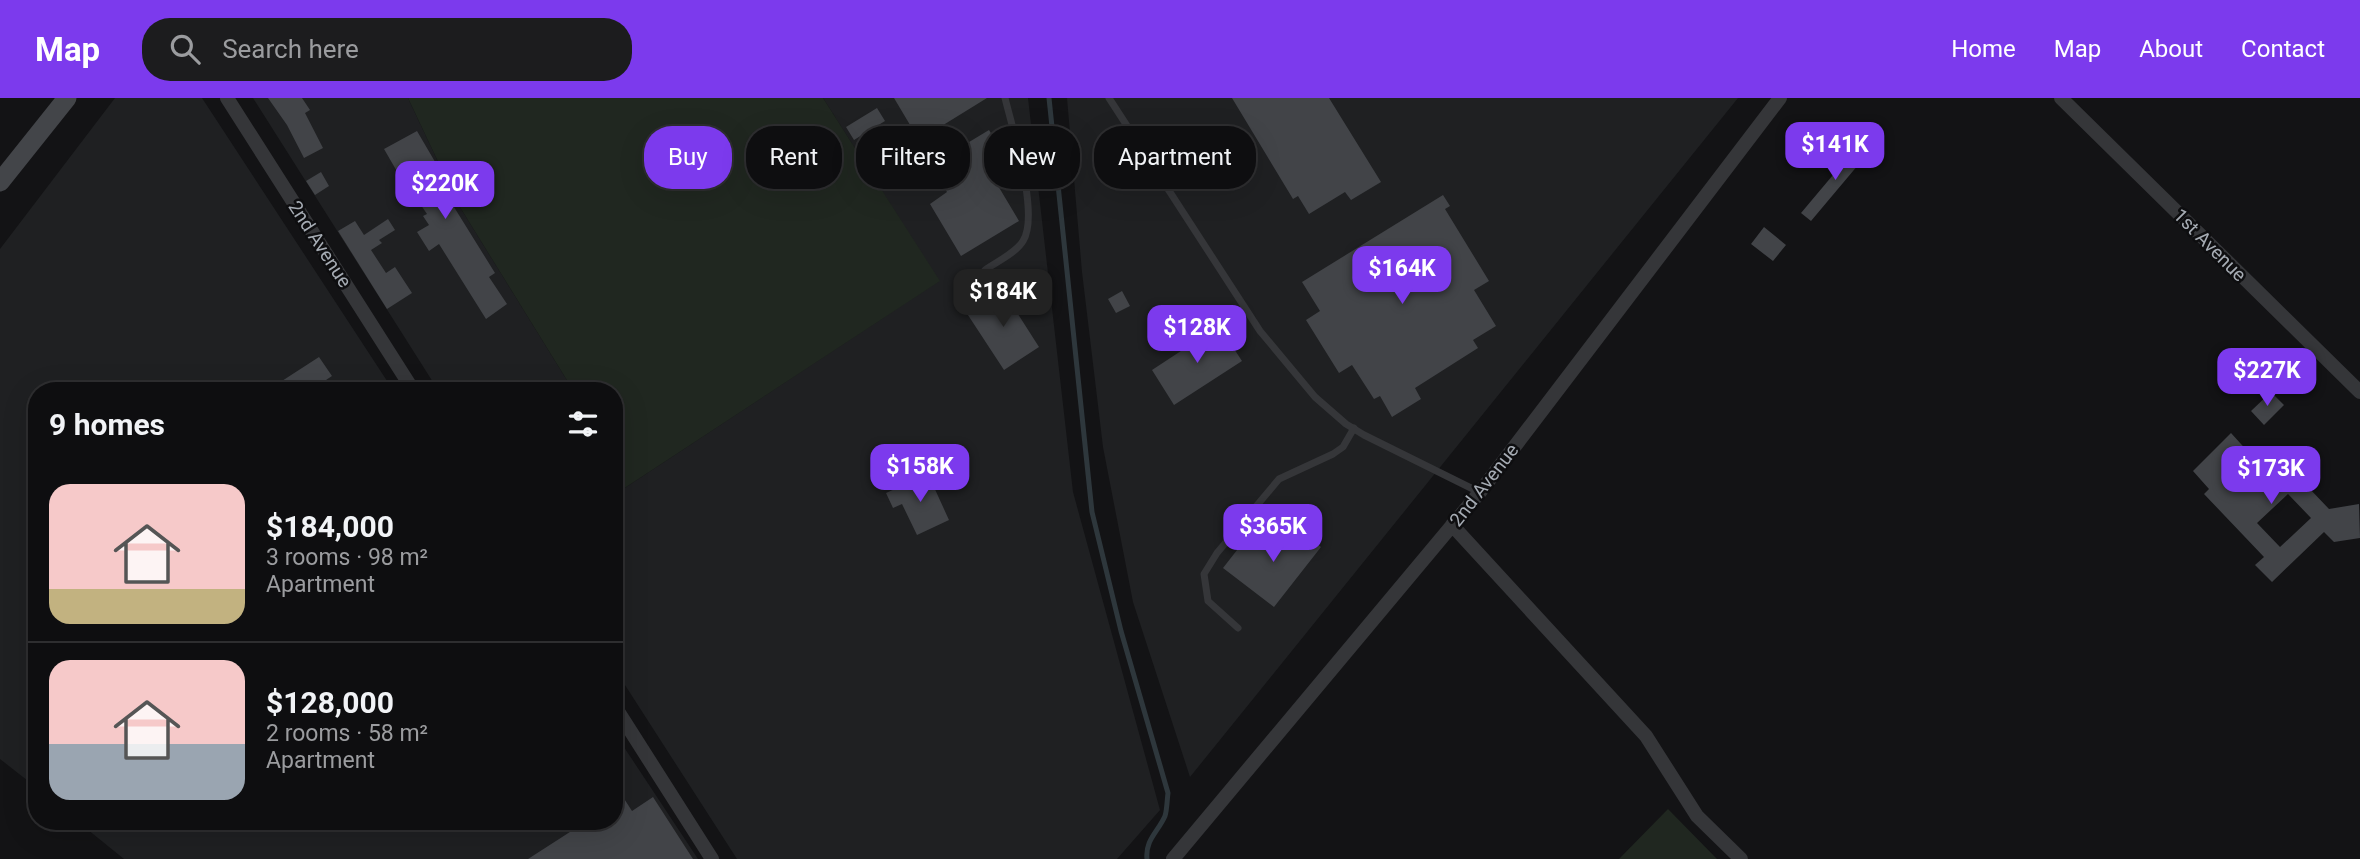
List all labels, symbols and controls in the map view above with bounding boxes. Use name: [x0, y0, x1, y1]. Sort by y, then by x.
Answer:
search box: [142, 18, 632, 81]
text: Map: [35, 30, 100, 69]
icon: search: [166, 30, 204, 68]
text: Search here: [222, 34, 359, 64]
text: Home: [1951, 35, 2016, 63]
text: Map: [2054, 35, 2101, 63]
text: About: [2139, 35, 2203, 63]
text: Contact: [2241, 35, 2325, 63]
pin: $141K: [1786, 122, 1884, 182]
chip: Buy: [644, 126, 732, 189]
chip: Rent: [746, 126, 842, 189]
chip: Filters: [856, 126, 970, 189]
chip: New: [984, 126, 1080, 189]
chip: Apartment: [1094, 126, 1256, 189]
text: $141K: [1801, 131, 1869, 158]
pin: $220K: [396, 162, 494, 221]
text: $220K: [411, 170, 479, 197]
street label: 2nd Avenue: [283, 196, 357, 292]
street label: 1st Avenue: [2169, 204, 2251, 286]
pin: $164K: [1353, 246, 1451, 306]
text: $164K: [1368, 255, 1436, 282]
pin: $184K: [954, 270, 1052, 329]
text: $184K: [969, 278, 1037, 305]
pin: $128K: [1148, 306, 1246, 365]
text: $128K: [1163, 314, 1231, 341]
pin: $227K: [2218, 348, 2316, 408]
text: $227K: [2233, 357, 2301, 384]
icon: filters: [564, 405, 602, 443]
text: 9 homes: [49, 407, 165, 442]
street label: 2nd Avenue: [1445, 439, 1523, 531]
pin: $158K: [871, 444, 969, 504]
pin: $173K: [2222, 446, 2320, 506]
text: $158K: [886, 453, 954, 480]
text: $173K: [2237, 455, 2305, 482]
pin: $365K: [1224, 504, 1322, 564]
text: $184,000: [266, 509, 394, 544]
icon: home: [105, 512, 189, 596]
text: $365K: [1239, 513, 1307, 540]
text: 3 rooms · 98 m²: [266, 544, 428, 571]
text: Apartment: [266, 571, 375, 598]
text: $128,000: [266, 685, 394, 720]
icon: home: [105, 688, 189, 772]
text: 2 rooms · 58 m²: [266, 720, 428, 747]
text: Apartment: [266, 747, 375, 774]

